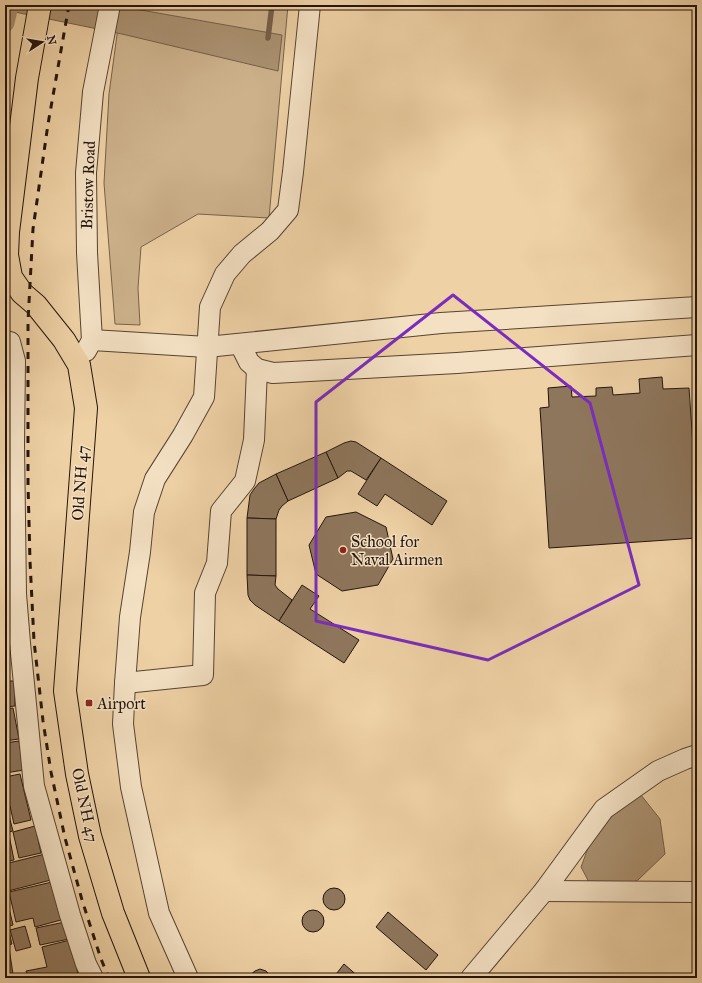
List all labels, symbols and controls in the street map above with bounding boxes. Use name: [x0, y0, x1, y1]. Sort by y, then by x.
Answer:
north arrow: [22, 22, 62, 62]
text: N: [44, 34, 59, 47]
street label: Bristow Road: [77, 140, 99, 230]
street label: Old NH 47: [68, 445, 92, 521]
place label: School for Naval Airmen: [351, 532, 443, 569]
marker: School for Naval Airmen: [338, 545, 348, 555]
place label: Airport: [96, 694, 146, 713]
marker: Airport: [84, 698, 94, 708]
street label: Old NH 47: [68, 766, 102, 844]

